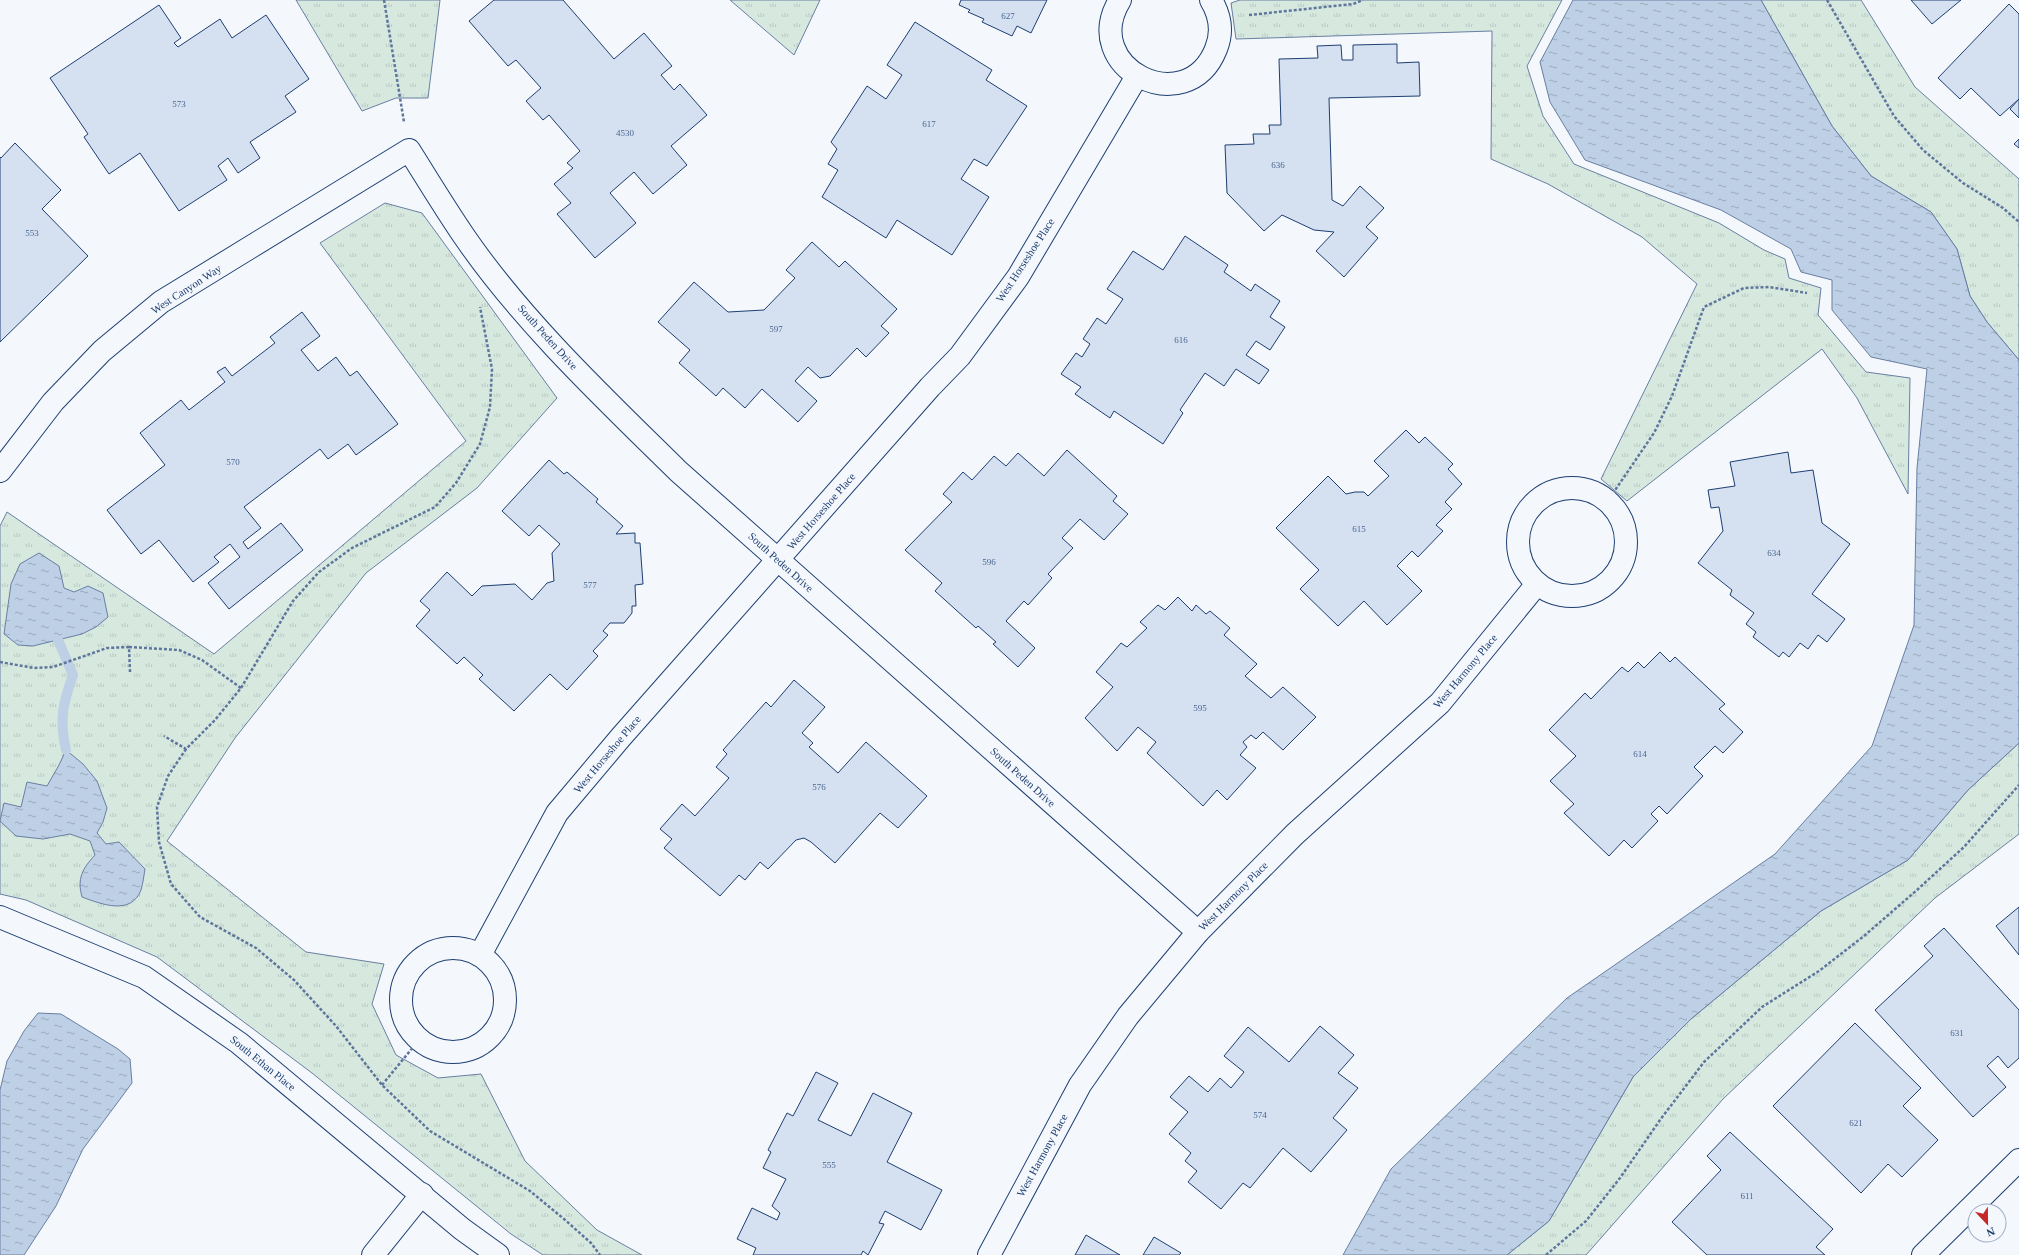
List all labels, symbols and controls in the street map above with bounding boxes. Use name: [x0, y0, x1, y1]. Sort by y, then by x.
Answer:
house number: 627: [1001, 11, 1015, 21]
house number: 573: [172, 99, 186, 109]
house number: 617: [922, 119, 936, 129]
house number: 4530: [616, 128, 635, 138]
house number: 636: [1271, 160, 1285, 170]
street label: West Horseshoe Place: [993, 216, 1057, 304]
house number: 553: [25, 228, 39, 238]
street label: West Canyon Way: [149, 262, 224, 316]
street label: South Peden Drive: [516, 302, 580, 372]
house number: 597: [769, 324, 783, 334]
house number: 616: [1174, 335, 1188, 345]
house number: 570: [226, 457, 240, 467]
street label: West Horseshoe Place: [784, 470, 858, 552]
house number: 615: [1352, 524, 1366, 534]
street label: South Peden Drive: [746, 530, 816, 594]
house number: 634: [1767, 548, 1781, 558]
house number: 596: [982, 557, 996, 567]
house number: 577: [583, 580, 597, 590]
street label: West Harmony Place: [1431, 632, 1499, 710]
house number: 595: [1193, 703, 1207, 713]
street label: West Horseshoe Place: [571, 713, 643, 795]
street label: South Peden Drive: [988, 745, 1058, 809]
house number: 614: [1633, 749, 1647, 759]
house number: 576: [812, 782, 826, 792]
street label: West Harmony Place: [1196, 859, 1270, 933]
house number: 631: [1950, 1028, 1964, 1038]
street label: South Ethan Place: [228, 1033, 298, 1093]
house number: 574: [1253, 1110, 1267, 1120]
street label: West Harmony Place: [1014, 1112, 1070, 1198]
house number: 621: [1849, 1118, 1863, 1128]
house number: 555: [822, 1160, 836, 1170]
house number: 611: [1740, 1191, 1754, 1201]
north arrow: [1967, 1203, 2007, 1243]
text: N: [1985, 1225, 1997, 1239]

